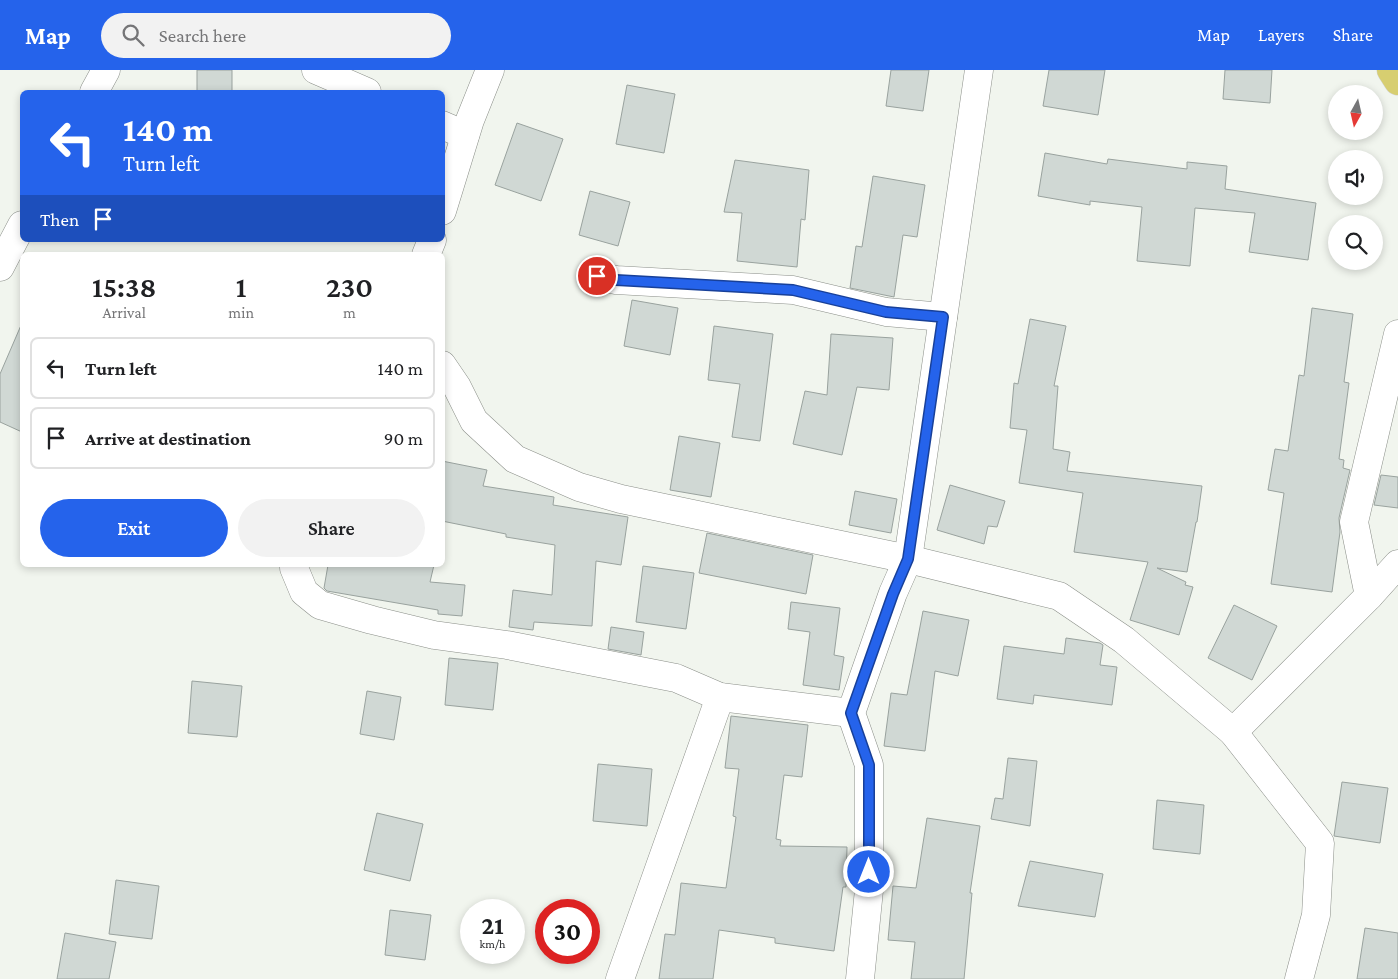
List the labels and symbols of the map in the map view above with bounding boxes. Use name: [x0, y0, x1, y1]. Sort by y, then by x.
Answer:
north arrow: [1328, 85, 1382, 140]
pin: [576, 255, 618, 297]
position arrow: [842, 845, 894, 897]
speed limit sign: 30: [535, 899, 600, 964]

